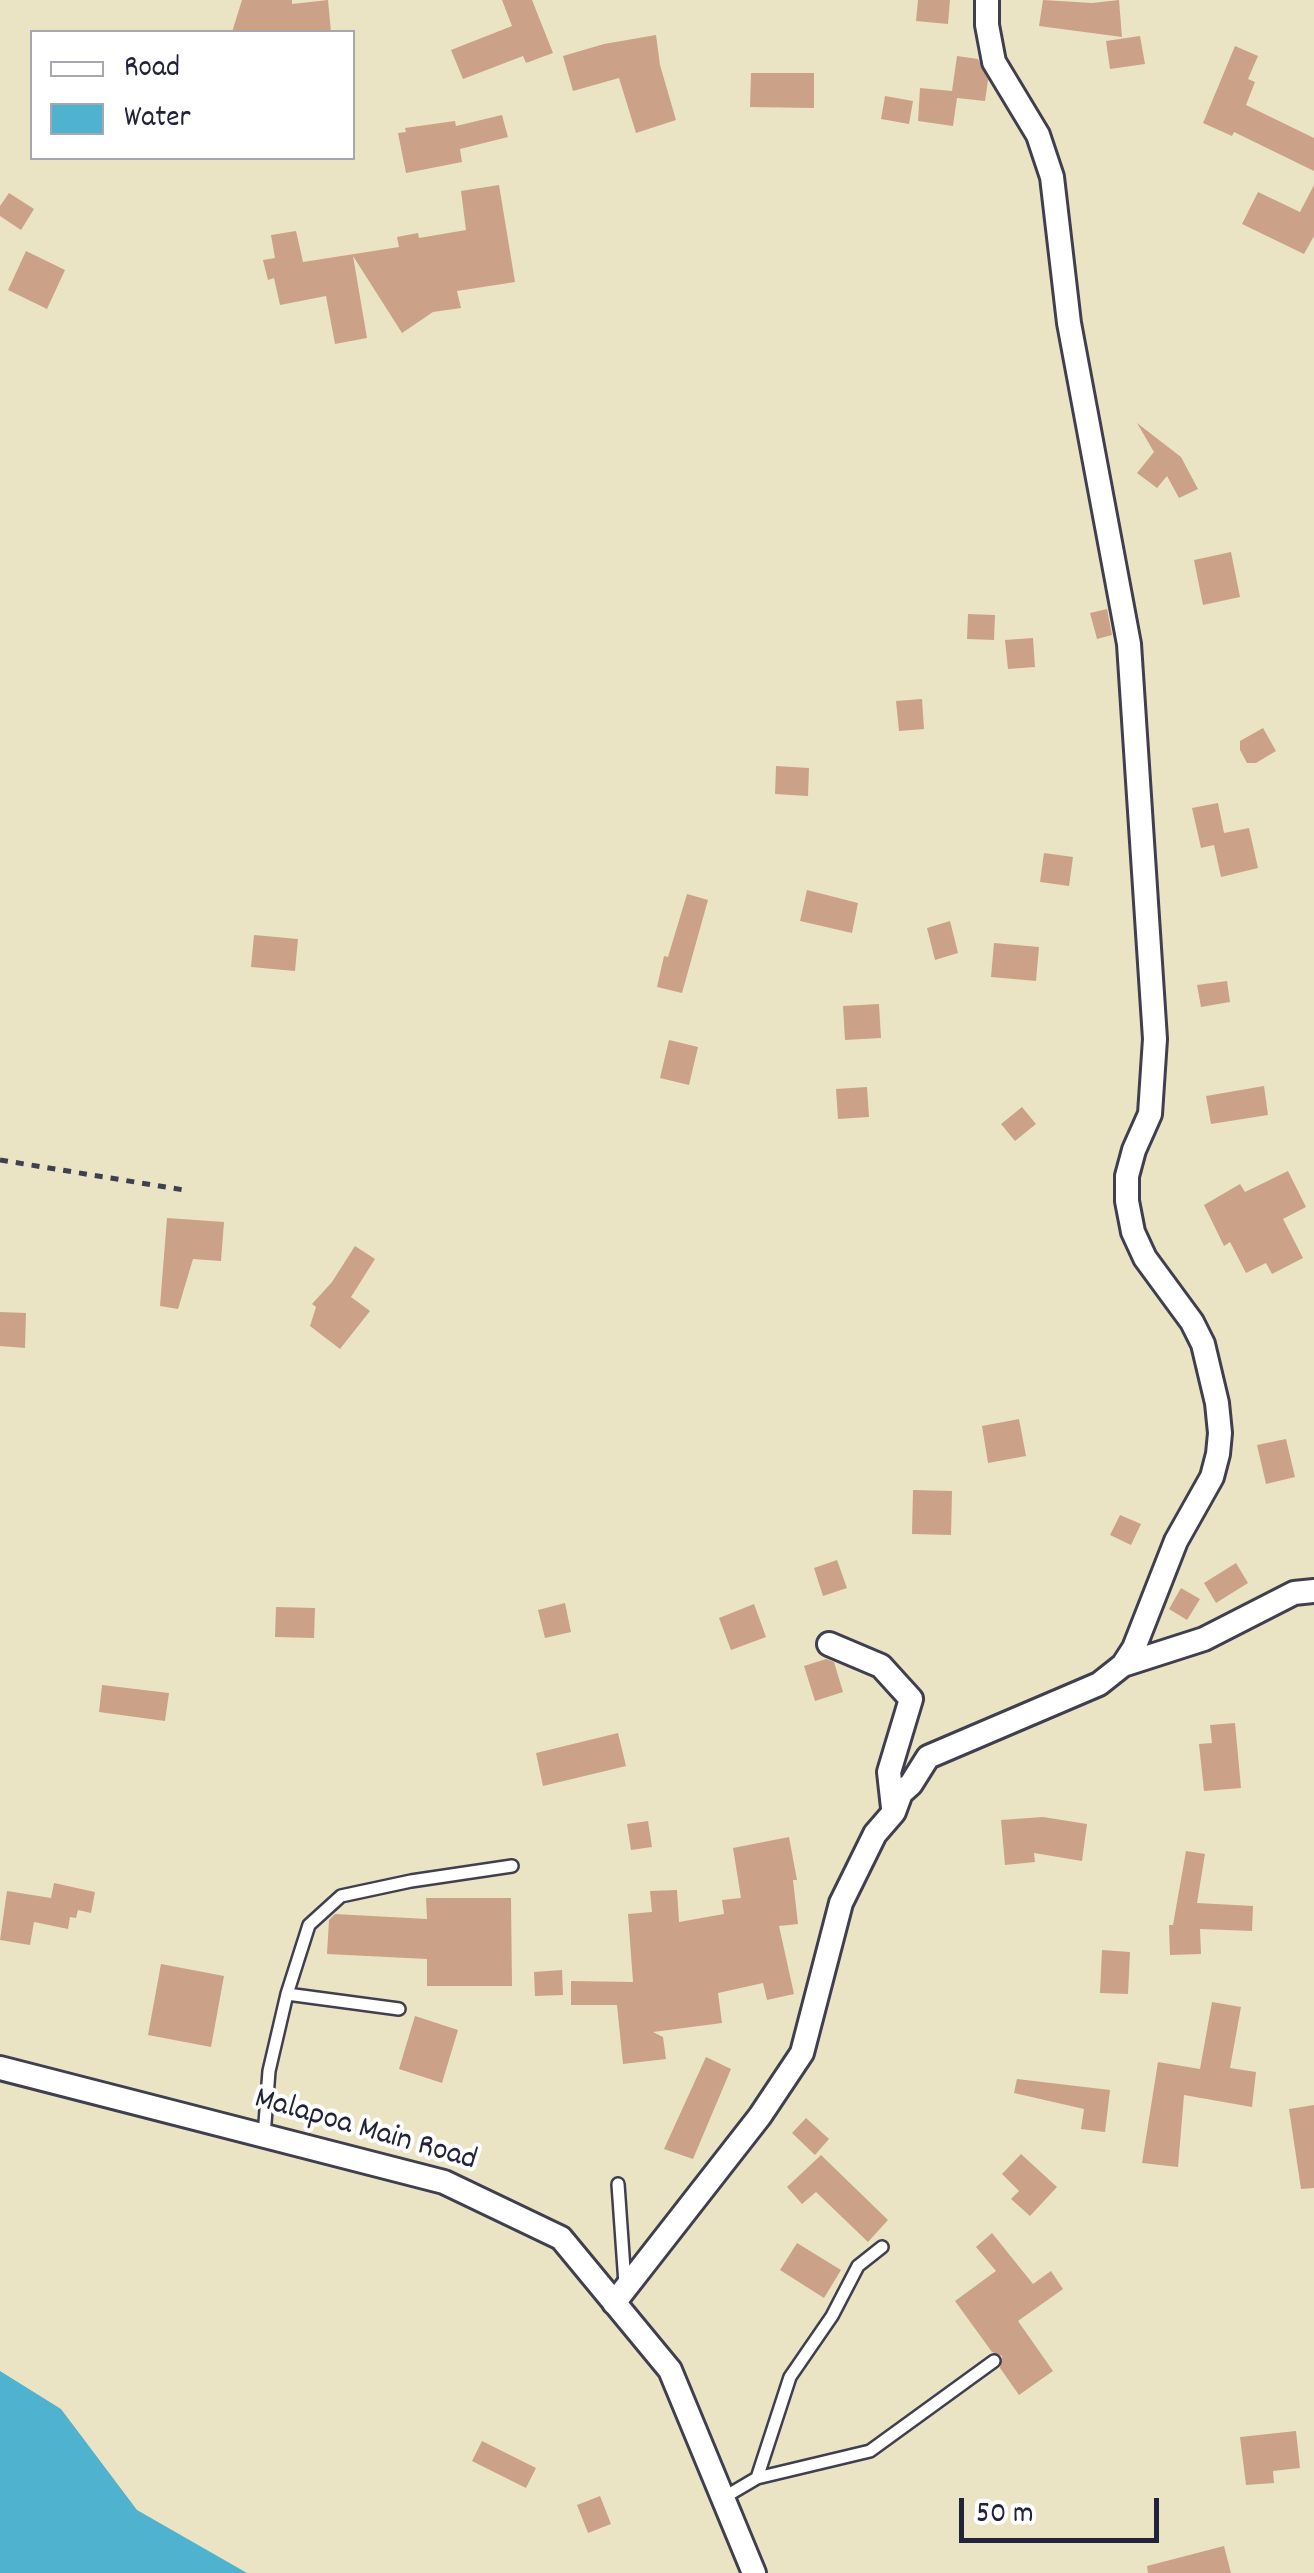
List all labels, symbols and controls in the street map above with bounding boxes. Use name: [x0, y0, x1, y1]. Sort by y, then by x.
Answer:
legend: [30, 30, 355, 160]
text: Road: [124, 48, 180, 91]
text: Water: [124, 98, 191, 141]
street label: Malapoa Main Road: [250, 2082, 480, 2182]
scale bar: [964, 2478, 1164, 2540]
text: 50 m: [976, 2494, 1034, 2537]

